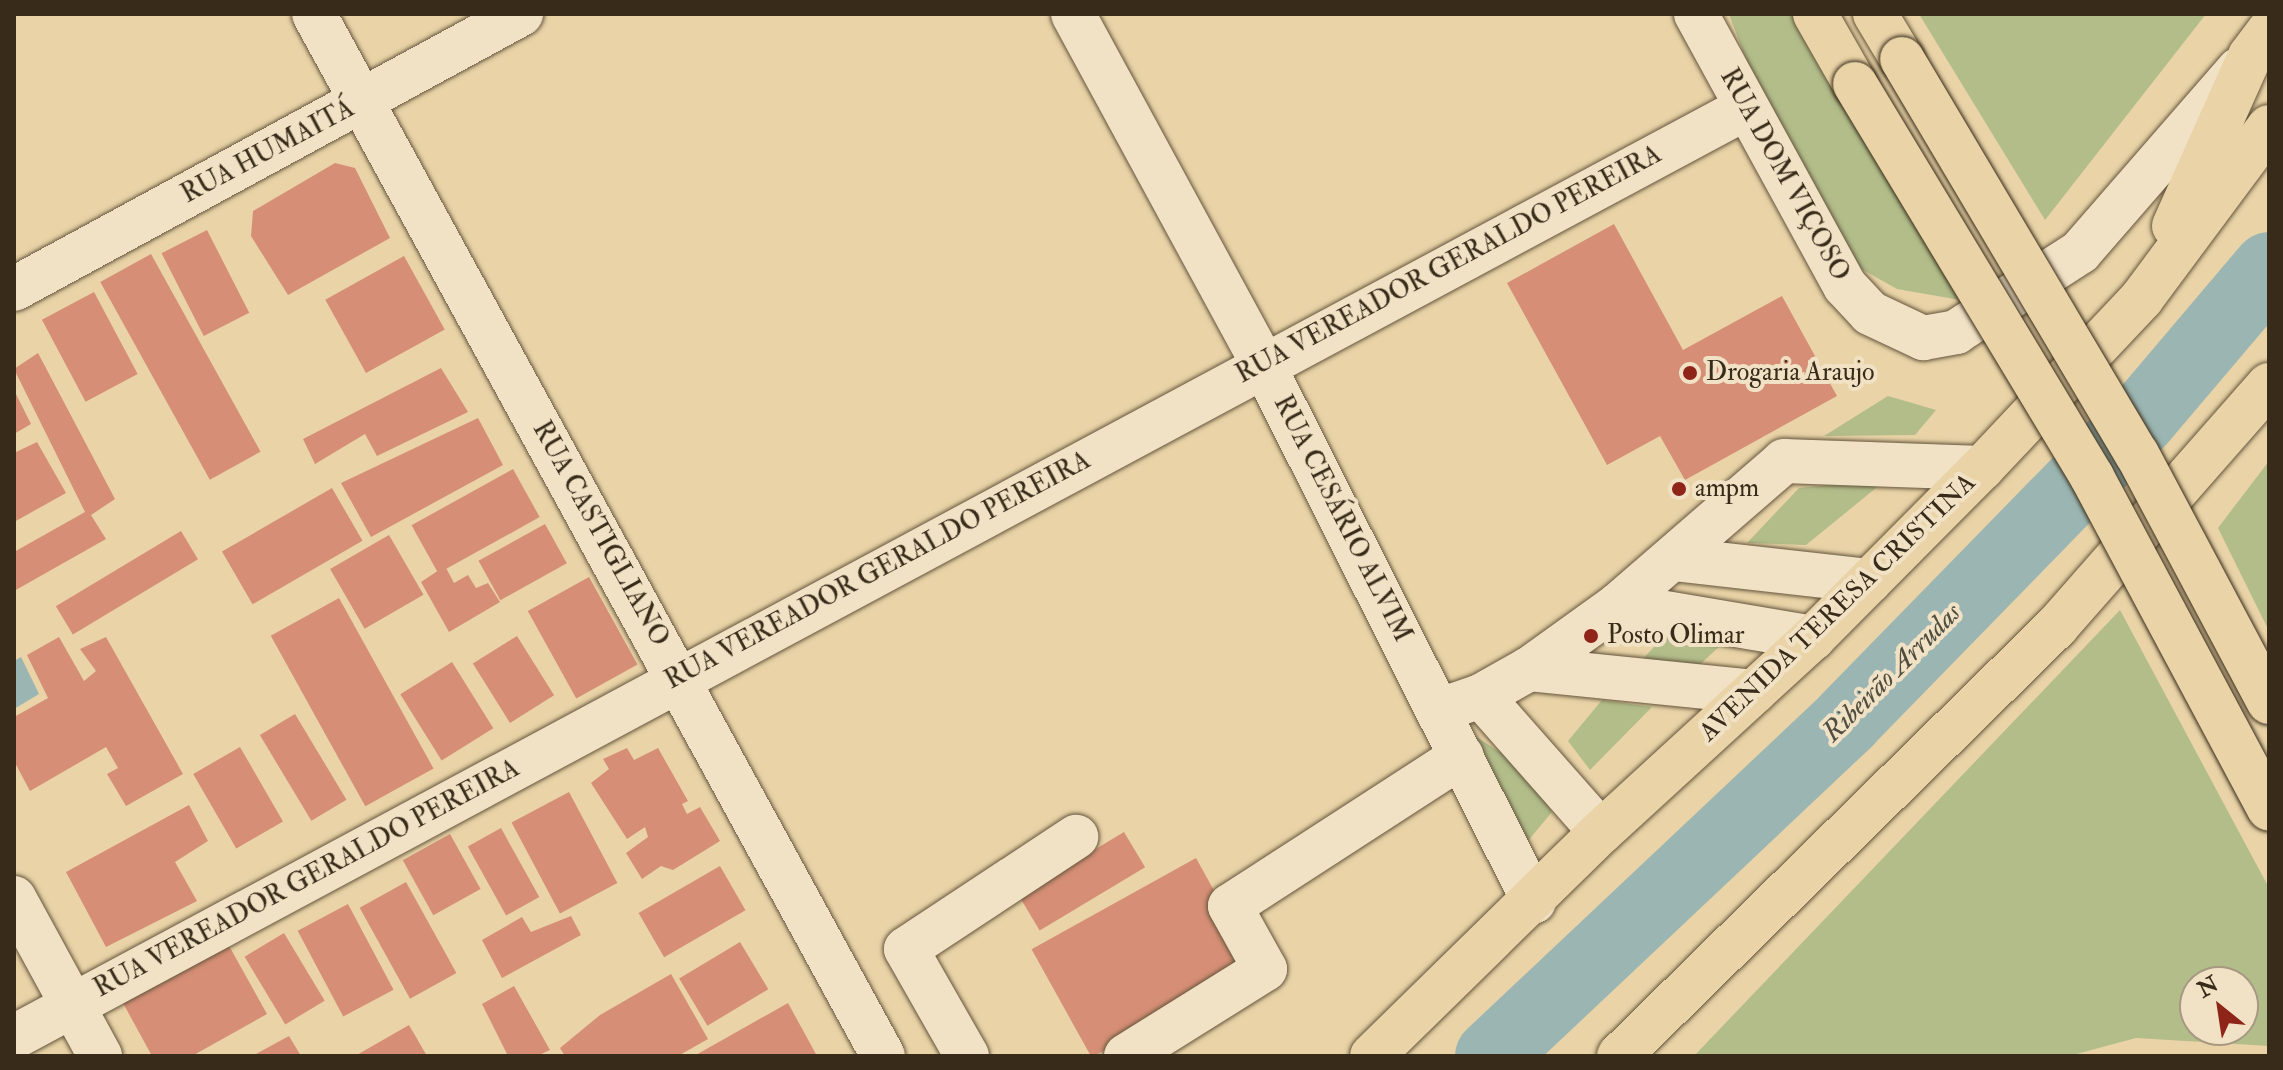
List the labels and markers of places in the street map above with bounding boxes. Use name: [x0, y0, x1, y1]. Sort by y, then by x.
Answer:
place label: Drogaria Araujo: [1706, 357, 1874, 389]
marker: Drogaria Araujo: [1681, 364, 1699, 382]
place label: ampm: [1695, 473, 1759, 505]
marker: ampm: [1670, 480, 1688, 498]
place label: Posto Olimar: [1607, 620, 1744, 652]
marker: Posto Olimar: [1582, 627, 1600, 645]

